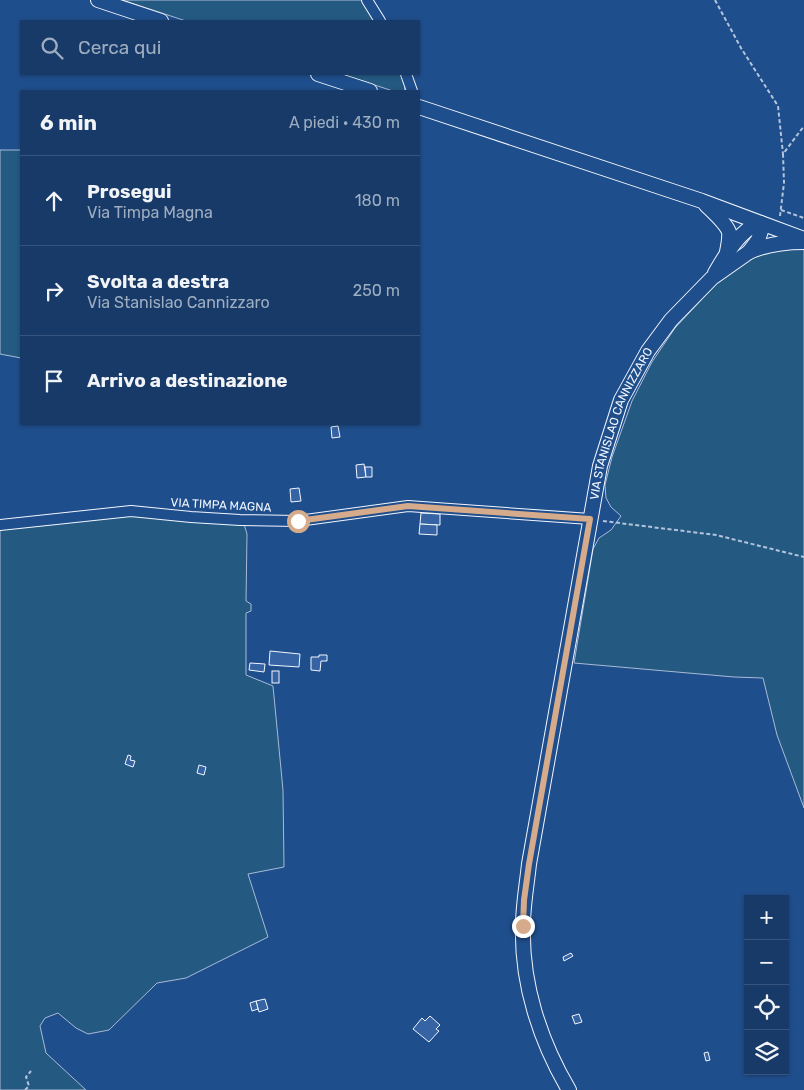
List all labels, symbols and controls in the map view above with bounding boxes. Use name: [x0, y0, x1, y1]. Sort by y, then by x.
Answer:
search box: [20, 20, 420, 75]
icon: search: [38, 34, 66, 62]
text: Cerca qui: [78, 36, 161, 59]
text: 6 min: [40, 110, 97, 135]
text: A piedi · 430 m: [289, 113, 400, 132]
text: Prosegui: [87, 180, 171, 203]
icon: ahead: [40, 187, 68, 215]
text: 180 m: [355, 191, 400, 210]
text: Via Timpa Magna: [87, 203, 213, 222]
text: Svolta a destra: [87, 270, 229, 293]
icon: right: [40, 277, 68, 305]
text: 250 m: [353, 281, 400, 300]
text: Via Stanislao Cannizzaro: [87, 293, 270, 312]
street label: VIA STANISLAO CANNIZZARO: [587, 345, 656, 501]
icon: arrive: [40, 367, 68, 395]
text: Arrivo a destinazione: [87, 369, 288, 392]
street label: VIA TIMPA MAGNA: [170, 495, 272, 515]
route start: [287, 510, 310, 533]
map controls: [744, 895, 789, 1075]
button: +: [744, 895, 789, 940]
route end: [512, 915, 535, 938]
button: −: [744, 940, 789, 985]
button: locate: [744, 985, 789, 1030]
button: layers: [744, 1030, 789, 1075]

